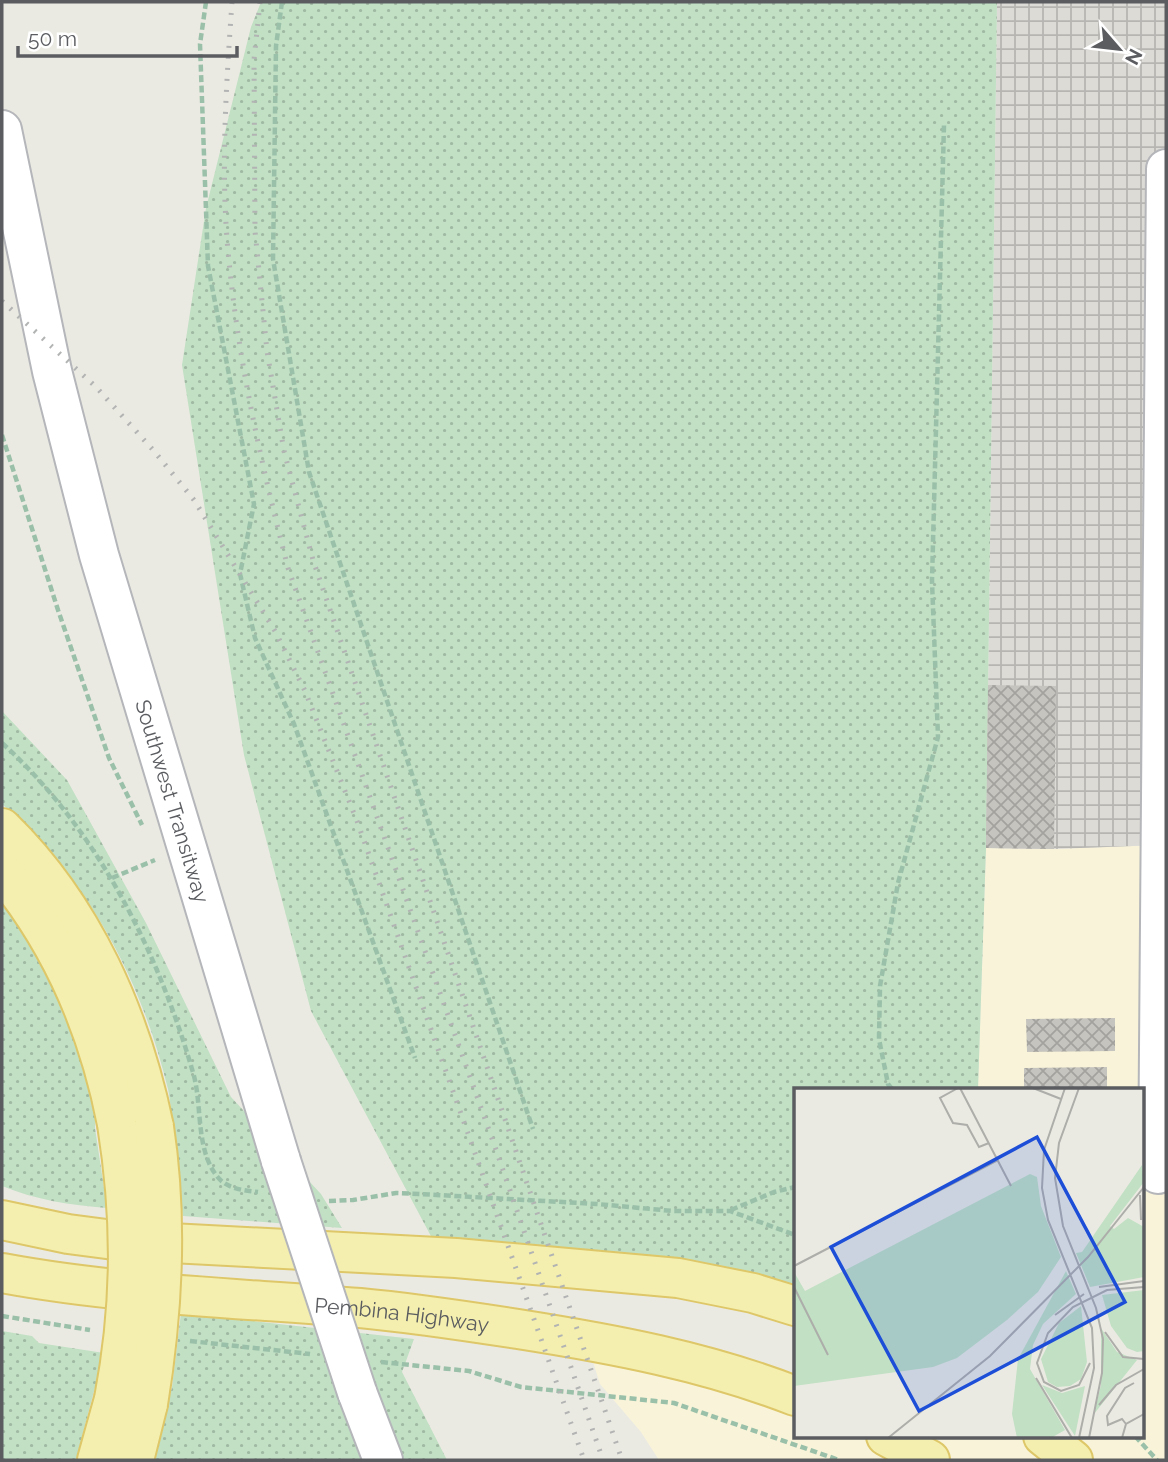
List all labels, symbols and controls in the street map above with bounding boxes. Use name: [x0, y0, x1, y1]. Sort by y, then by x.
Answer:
scale bar: [18, 14, 236, 58]
north arrow: [1084, 14, 1154, 84]
text: 50 m: [28, 26, 77, 51]
text: N: [1121, 45, 1147, 69]
street label: Southwest Transitway: [131, 697, 215, 906]
inset map: [794, 1088, 1144, 1438]
street label: Pembina Highway: [314, 1292, 491, 1337]

